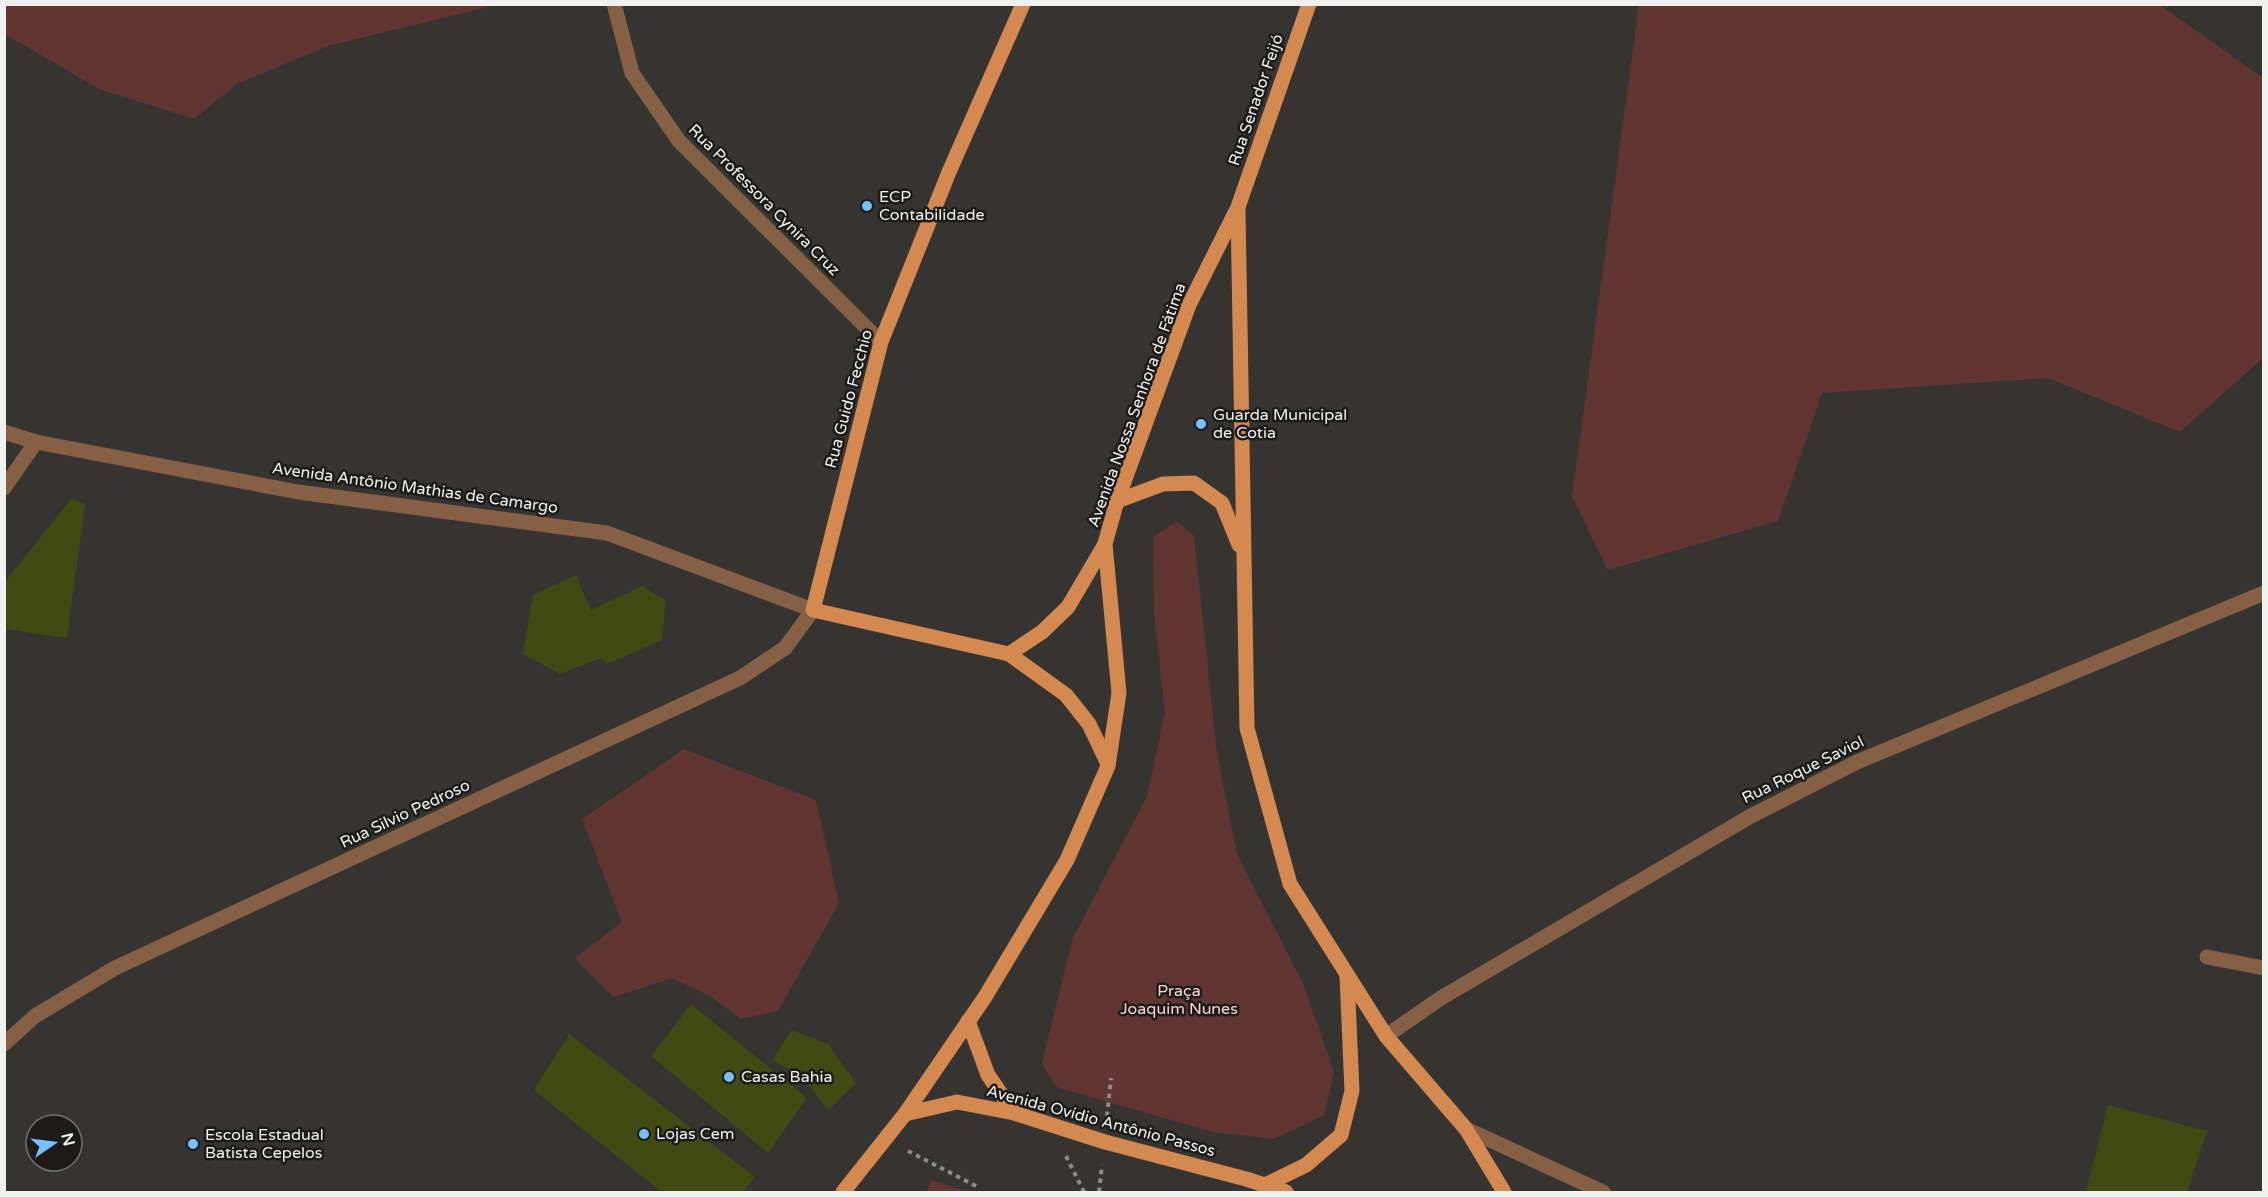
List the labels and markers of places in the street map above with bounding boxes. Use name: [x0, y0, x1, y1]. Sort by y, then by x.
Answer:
place label: ECP Contabilidade: [879, 187, 985, 225]
marker: ECP Contabilidade: [860, 199, 874, 213]
place label: Guarda Municipal de Cotia: [1213, 405, 1347, 443]
marker: Guarda Municipal de Cotia: [1194, 417, 1208, 431]
place label: Casas Bahia: [741, 1067, 832, 1087]
marker: Casas Bahia: [722, 1070, 736, 1084]
place label: Lojas Cem: [656, 1124, 734, 1144]
place label: Escola Estadual Batista Cepelos: [205, 1125, 324, 1163]
marker: Lojas Cem: [637, 1127, 651, 1141]
marker: Escola Estadual Batista Cepelos: [186, 1137, 200, 1151]

